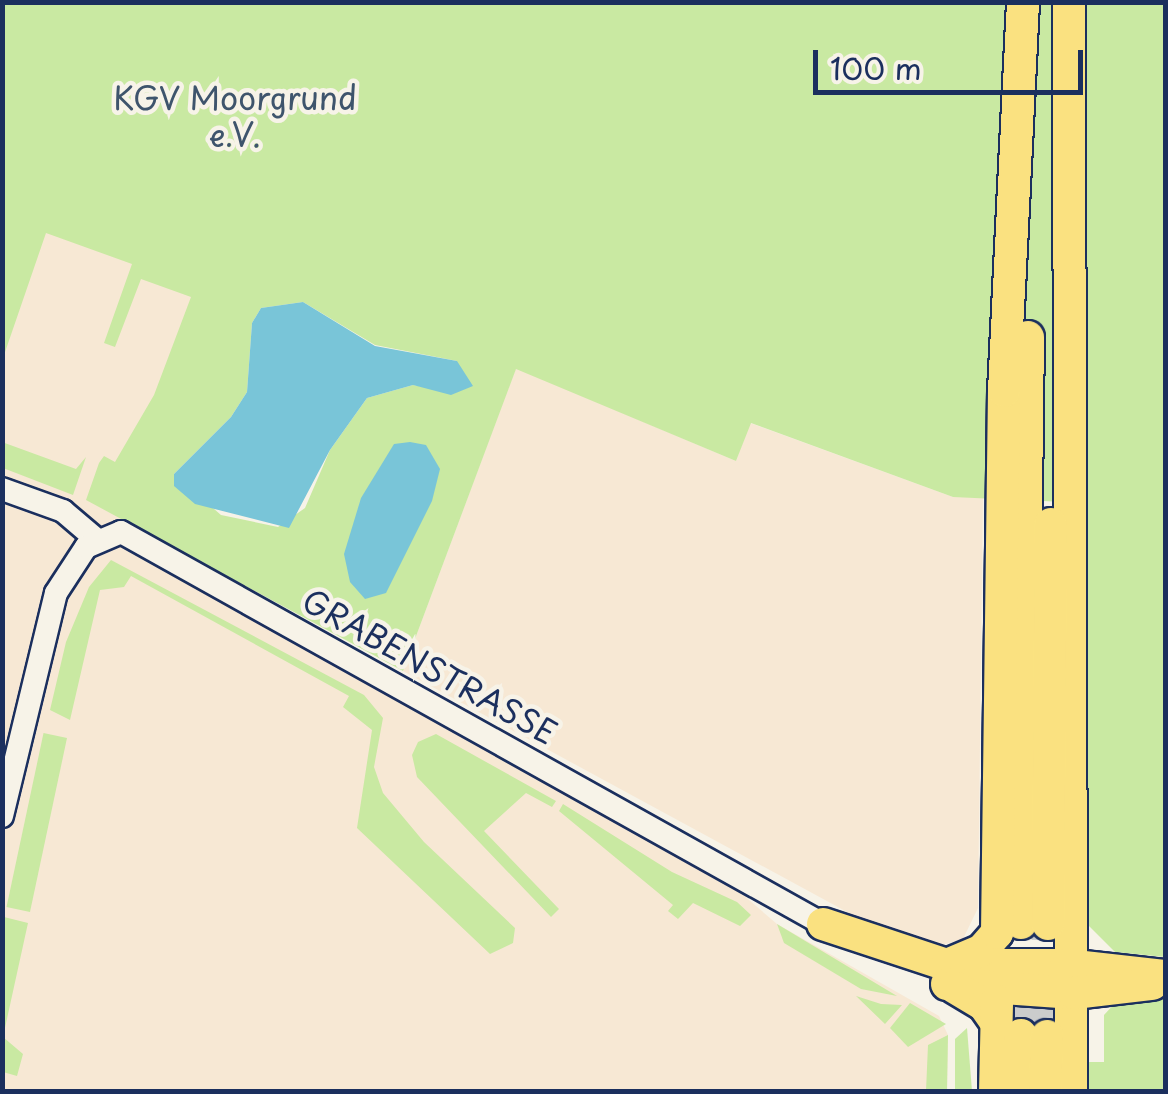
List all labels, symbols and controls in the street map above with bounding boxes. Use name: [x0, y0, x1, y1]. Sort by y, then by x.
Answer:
scale bar: [818, 30, 1088, 92]
text: 100 m: [830, 45, 922, 90]
park label: KGV Moorgrund e.V.: [111, 79, 359, 154]
street label: GRABENSTRASSE: [296, 580, 564, 752]

